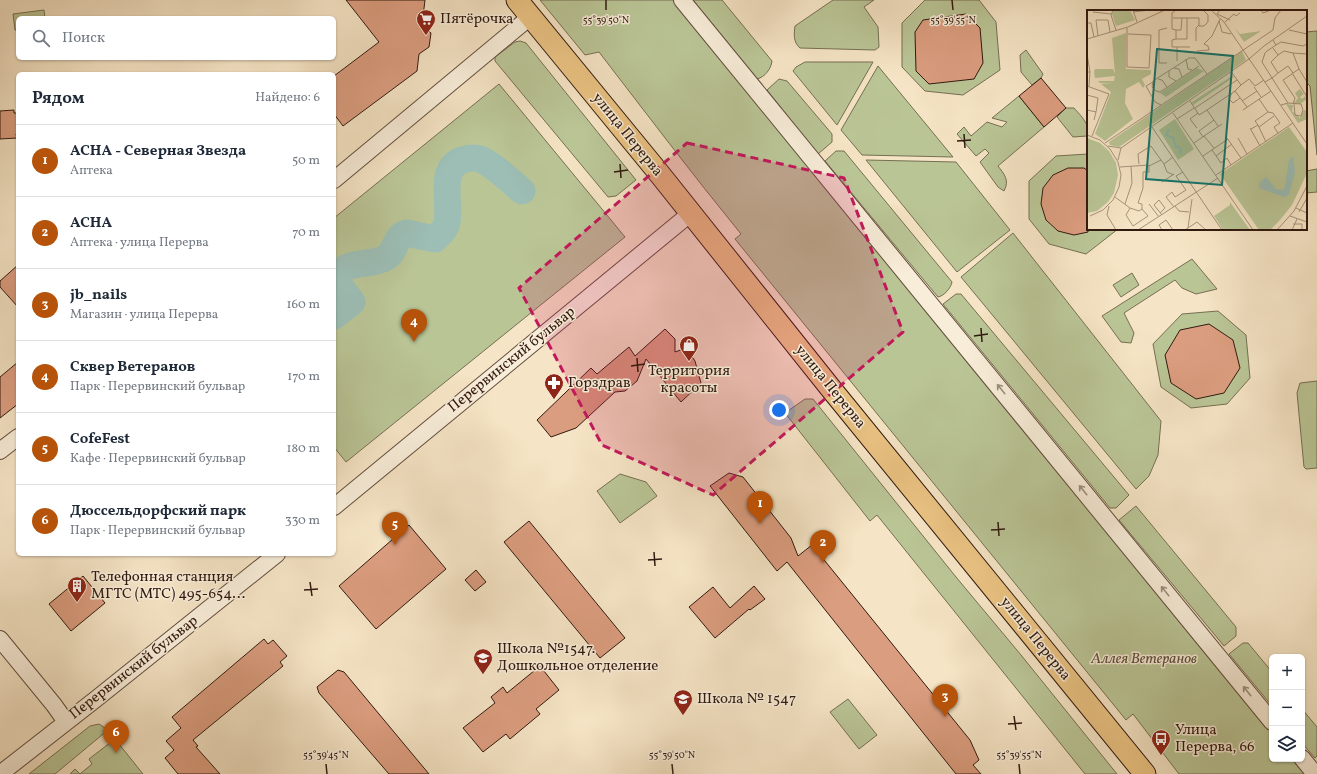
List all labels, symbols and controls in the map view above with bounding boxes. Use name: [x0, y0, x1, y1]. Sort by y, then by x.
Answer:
supermarket icon: Пятёрочка: [415, 8, 437, 36]
place label: Пятёрочка: [440, 9, 514, 30]
inset map: [1087, 10, 1307, 230]
text: 55°39'50"N: [583, 13, 630, 27]
text: 55°39'55"N: [930, 13, 976, 27]
search box: [16, 16, 336, 60]
icon: search: [30, 27, 52, 49]
text: Поиск: [62, 28, 105, 49]
text: Рядом: [32, 87, 85, 110]
text: Найдено: 6: [255, 89, 320, 107]
street label: улица Перерва: [587, 89, 667, 181]
text: АСНА - Северная Звезда: [70, 141, 246, 162]
text: 1: [42, 152, 48, 170]
text: 50 m: [292, 152, 320, 170]
text: Аптека: [70, 162, 113, 180]
text: АСНА: [70, 213, 112, 234]
text: 2: [42, 224, 48, 242]
text: 70 m: [292, 224, 320, 242]
text: Аптека · улица Перерва: [70, 234, 209, 252]
text: jb_nails: [70, 285, 127, 306]
text: 3: [42, 296, 48, 314]
text: 160 m: [286, 296, 320, 314]
street label: Перервинский бульвар: [444, 302, 580, 418]
text: Магазин · улица Перерва: [70, 306, 218, 324]
pin: 4: [401, 309, 427, 342]
shop icon: Территория красоты: [678, 334, 700, 362]
street label: улица Перерва: [790, 341, 870, 433]
text: Сквер Ветеранов: [70, 357, 195, 378]
place label: Территория красоты: [648, 361, 730, 399]
text: 4: [41, 368, 49, 386]
text: 170 m: [287, 368, 320, 386]
pharmacy icon: Горздрав: [543, 372, 565, 400]
place label: Горздрав: [568, 373, 631, 394]
text: Парк · Перервинский бульвар: [70, 378, 245, 396]
one-way arrow: [996, 384, 1005, 395]
your location: [769, 400, 789, 420]
text: CofeFest: [70, 429, 130, 450]
text: 5: [42, 440, 48, 458]
text: 180 m: [286, 440, 320, 458]
text: Кафе · Перервинский бульвар: [70, 450, 246, 468]
one-way arrow: [1078, 485, 1087, 496]
pin: 1: [747, 491, 773, 524]
text: Дюссельдорфский парк: [70, 501, 246, 522]
text: 6: [41, 512, 49, 530]
text: 330 m: [285, 512, 320, 530]
pin: 5: [382, 512, 408, 545]
text: Парк · Перервинский бульвар: [70, 522, 245, 540]
pin: 2: [810, 530, 836, 563]
place label: Телефонная станция МГТС (МТС) 495-654...: [91, 567, 245, 605]
building icon: Телефонная станция МГТС (МТС) 495-654...: [66, 575, 88, 603]
one-way arrow: [1161, 585, 1169, 596]
street label: улица Перерва: [995, 593, 1075, 685]
street label: Перервинский бульвар: [65, 611, 203, 725]
place label: Школа №1547. Дошкольное отделение: [497, 639, 658, 677]
school or university icon: Школа №1547. Дошкольное отделение: [472, 647, 494, 675]
park label: Аллея Ветеранов: [1090, 649, 1197, 670]
map controls: [1269, 654, 1305, 762]
button: +: [1269, 654, 1305, 690]
pin: 3: [932, 684, 958, 717]
one-way arrow: [1243, 686, 1252, 697]
school or university icon: Школа № 1547: [672, 688, 694, 716]
place label: Школа № 1547: [697, 689, 796, 710]
button: −: [1269, 690, 1305, 726]
pin: 6: [103, 720, 129, 753]
place label: Улица Перерва, 66: [1175, 720, 1255, 758]
button: layers: [1269, 726, 1305, 762]
bus stop icon: Улица Перерва, 66: [1150, 728, 1172, 756]
text: 55°39'45"N: [303, 748, 349, 762]
text: 55°39'50"N: [649, 748, 696, 762]
text: 55°39'55"N: [996, 748, 1042, 762]

